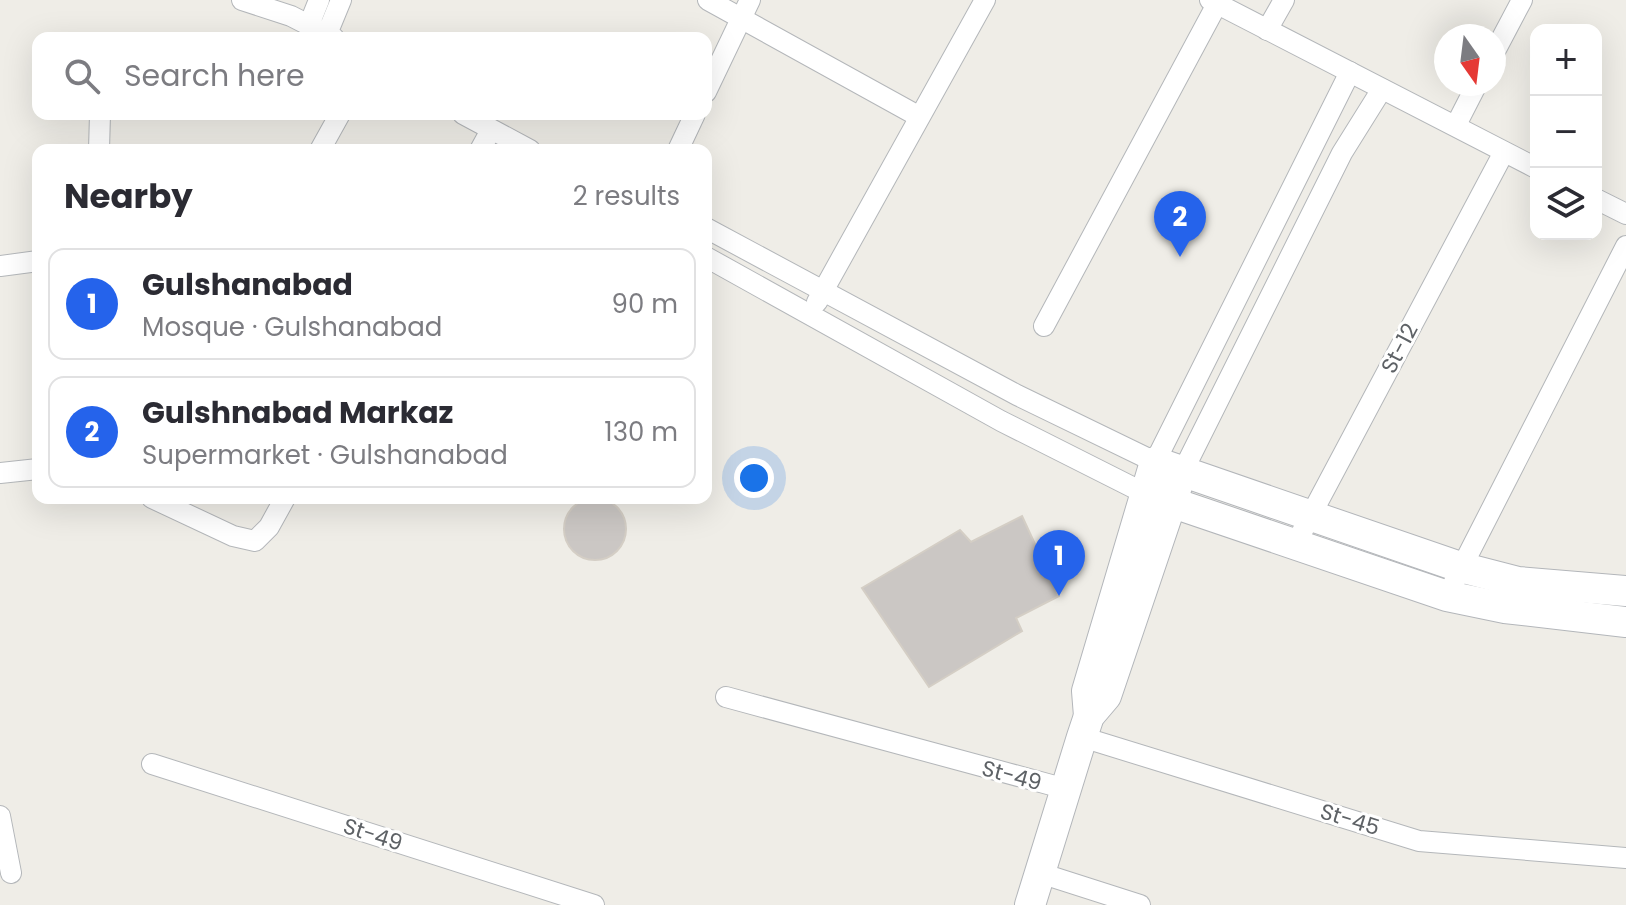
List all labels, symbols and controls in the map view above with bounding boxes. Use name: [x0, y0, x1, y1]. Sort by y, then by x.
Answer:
north arrow: [1434, 24, 1506, 96]
map controls: [1530, 24, 1602, 240]
button: +: [1530, 24, 1602, 96]
search box: [32, 32, 712, 120]
icon: search: [60, 54, 104, 98]
text: Search here: [124, 54, 305, 97]
button: −: [1530, 96, 1602, 168]
button: layers: [1530, 168, 1602, 240]
text: Nearby: [64, 172, 193, 220]
text: 2 results: [573, 178, 680, 214]
pin: 2: [1154, 191, 1206, 257]
text: Gulshanabad: [142, 263, 353, 306]
text: 1: [87, 286, 97, 322]
text: 90 m: [612, 286, 678, 322]
text: Mosque · Gulshanabad: [142, 309, 442, 345]
street label: St-12: [1373, 318, 1426, 379]
text: Gulshnabad Markaz: [142, 391, 454, 434]
text: 2: [85, 414, 99, 450]
text: 130 m: [604, 414, 678, 450]
text: Supermarket · Gulshanabad: [142, 437, 508, 473]
your location: [734, 458, 774, 498]
pin: 1: [1033, 530, 1085, 596]
street label: St-49: [979, 753, 1045, 798]
street label: St-45: [1316, 796, 1383, 843]
street label: St-49: [339, 810, 407, 859]

